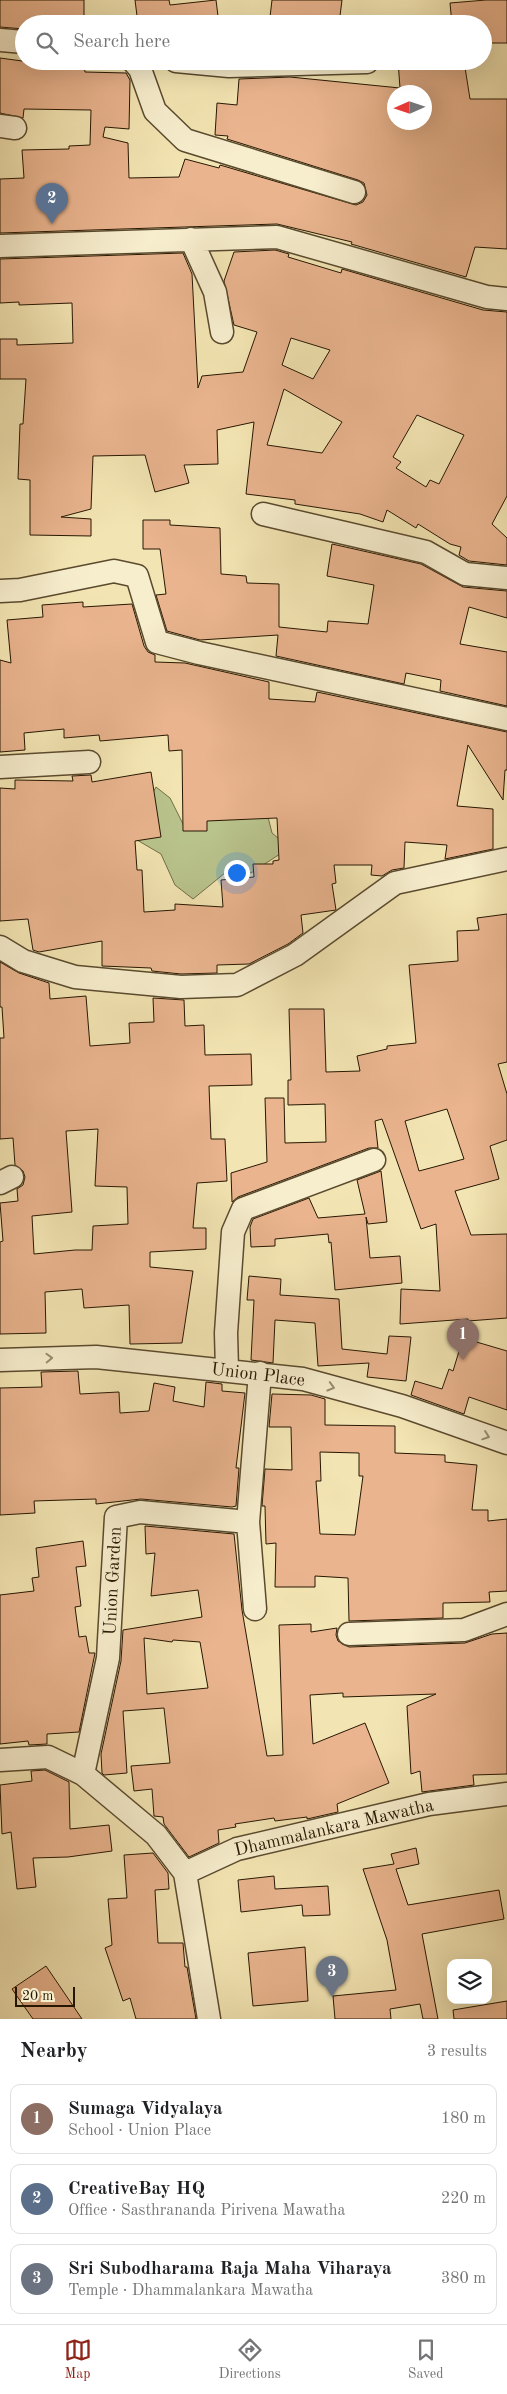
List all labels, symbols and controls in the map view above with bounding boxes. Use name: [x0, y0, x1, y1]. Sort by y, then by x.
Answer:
search box: [15, 15, 492, 70]
icon: search: [33, 29, 61, 57]
text: Search here: [73, 33, 170, 52]
north arrow: [387, 85, 432, 130]
pin: 2: [36, 183, 68, 224]
your location: [224, 860, 250, 886]
pin: 1: [447, 1319, 479, 1360]
one-way arrow: [45, 1353, 53, 1364]
street label: Union Place: [210, 1360, 306, 1390]
one-way arrow: [327, 1381, 335, 1391]
one-way arrow: [481, 1430, 490, 1440]
street label: Union Garden: [101, 1526, 125, 1636]
street label: Dhammalankara Mawatha: [233, 1796, 436, 1860]
pin: 3: [316, 1956, 348, 1997]
map controls: [447, 1959, 492, 2004]
button: layers: [447, 1959, 492, 2004]
scale bar: [15, 1984, 75, 2007]
text: 20 m: [22, 1989, 53, 2003]
text: Nearby: [20, 2041, 88, 2062]
text: 3 results: [427, 2044, 487, 2060]
text: Sumaga Vidyalaya: [68, 2100, 223, 2119]
text: 1: [32, 2111, 42, 2127]
text: 180 m: [441, 2111, 486, 2127]
text: School · Union Place: [68, 2123, 211, 2139]
text: CreativeBay HQ: [68, 2180, 205, 2199]
text: 2: [32, 2191, 42, 2207]
text: 220 m: [441, 2191, 486, 2207]
text: Office · Sasthrananda Pirivena Mawatha: [68, 2203, 345, 2219]
text: Sri Subodharama Raja Maha Viharaya: [68, 2260, 392, 2279]
text: 3: [32, 2271, 42, 2287]
text: 380 m: [441, 2271, 486, 2287]
text: Temple · Dhammalankara Mawatha: [68, 2283, 313, 2299]
tab: Map: [64, 2336, 92, 2383]
tab: Directions: [219, 2336, 281, 2383]
tab: Saved: [408, 2336, 443, 2383]

